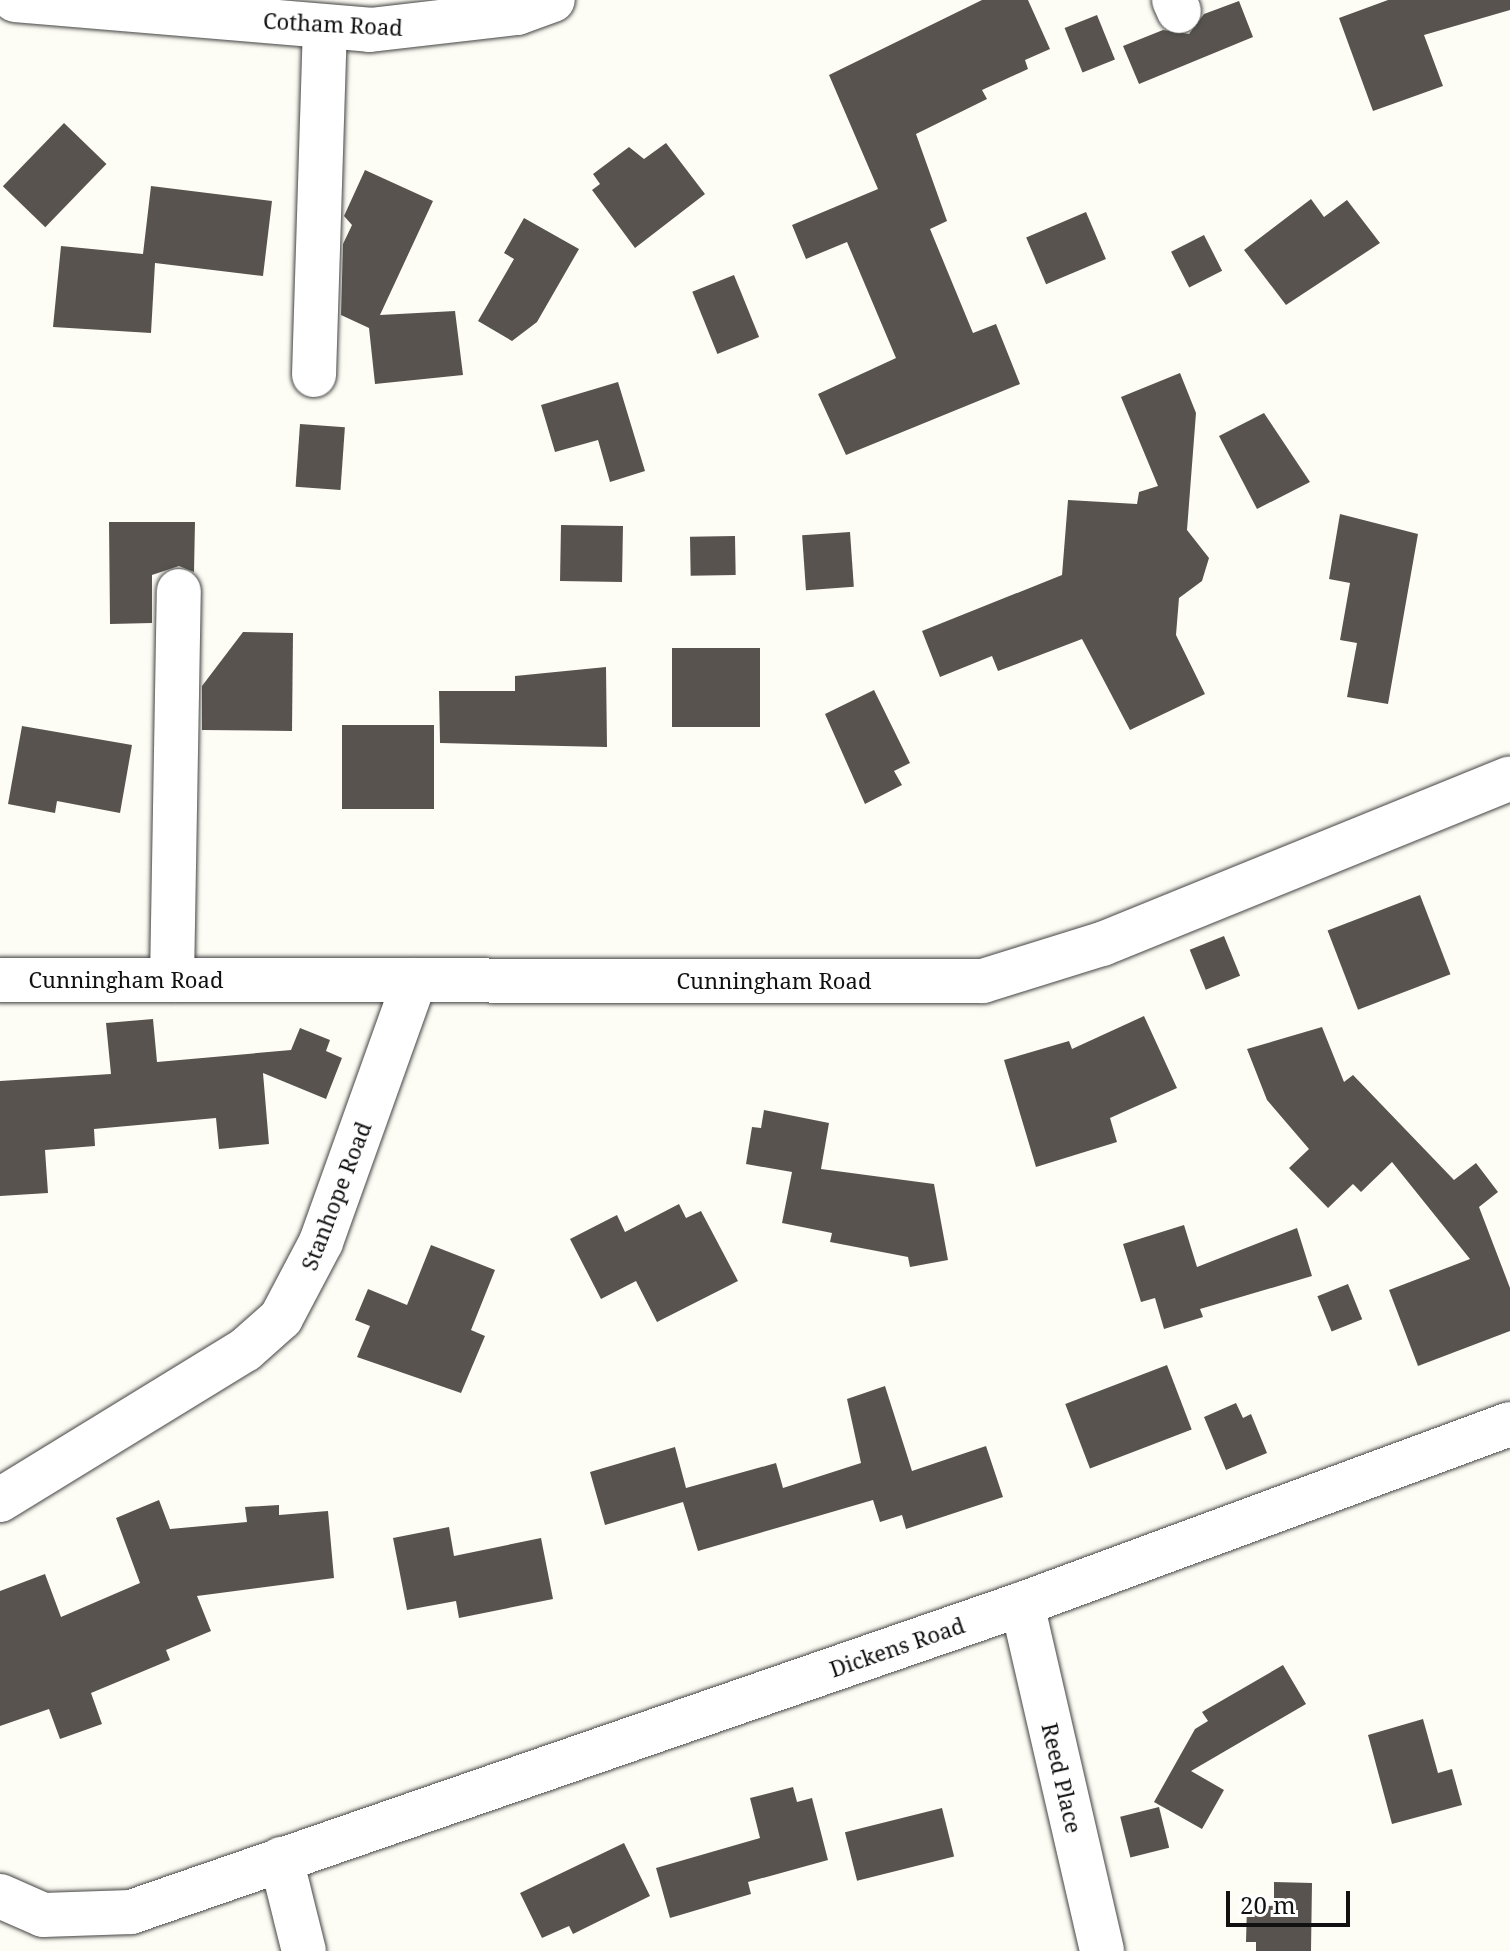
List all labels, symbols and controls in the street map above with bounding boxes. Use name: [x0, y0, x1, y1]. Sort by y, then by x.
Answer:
street label: Cotham Road: [262, 7, 404, 41]
street label: Cunningham Road: [29, 967, 223, 993]
street label: Cunningham Road: [677, 968, 871, 994]
street label: Stanhope Road: [296, 1118, 376, 1274]
street label: Dickens Road: [826, 1612, 968, 1682]
street label: Reed Place: [1037, 1720, 1087, 1836]
scale bar: [1230, 1875, 1354, 1925]
text: 20 m: [1240, 1888, 1296, 1921]

